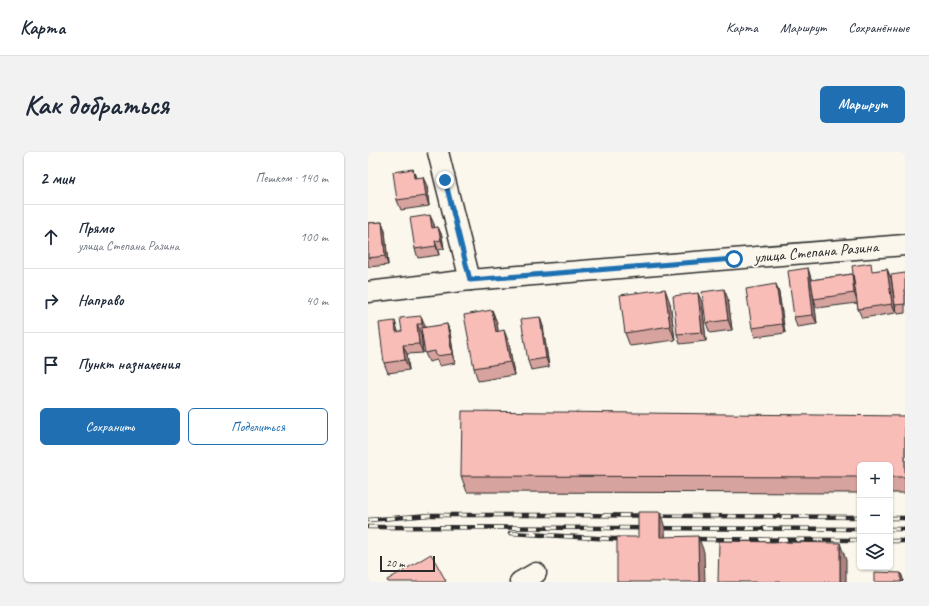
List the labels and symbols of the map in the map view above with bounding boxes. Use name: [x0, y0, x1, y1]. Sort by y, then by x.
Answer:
route end: [436, 171, 454, 189]
street label: улица Степана Разина: [752, 236, 880, 267]
route start: [725, 250, 743, 268]
scale bar: [380, 554, 435, 573]

